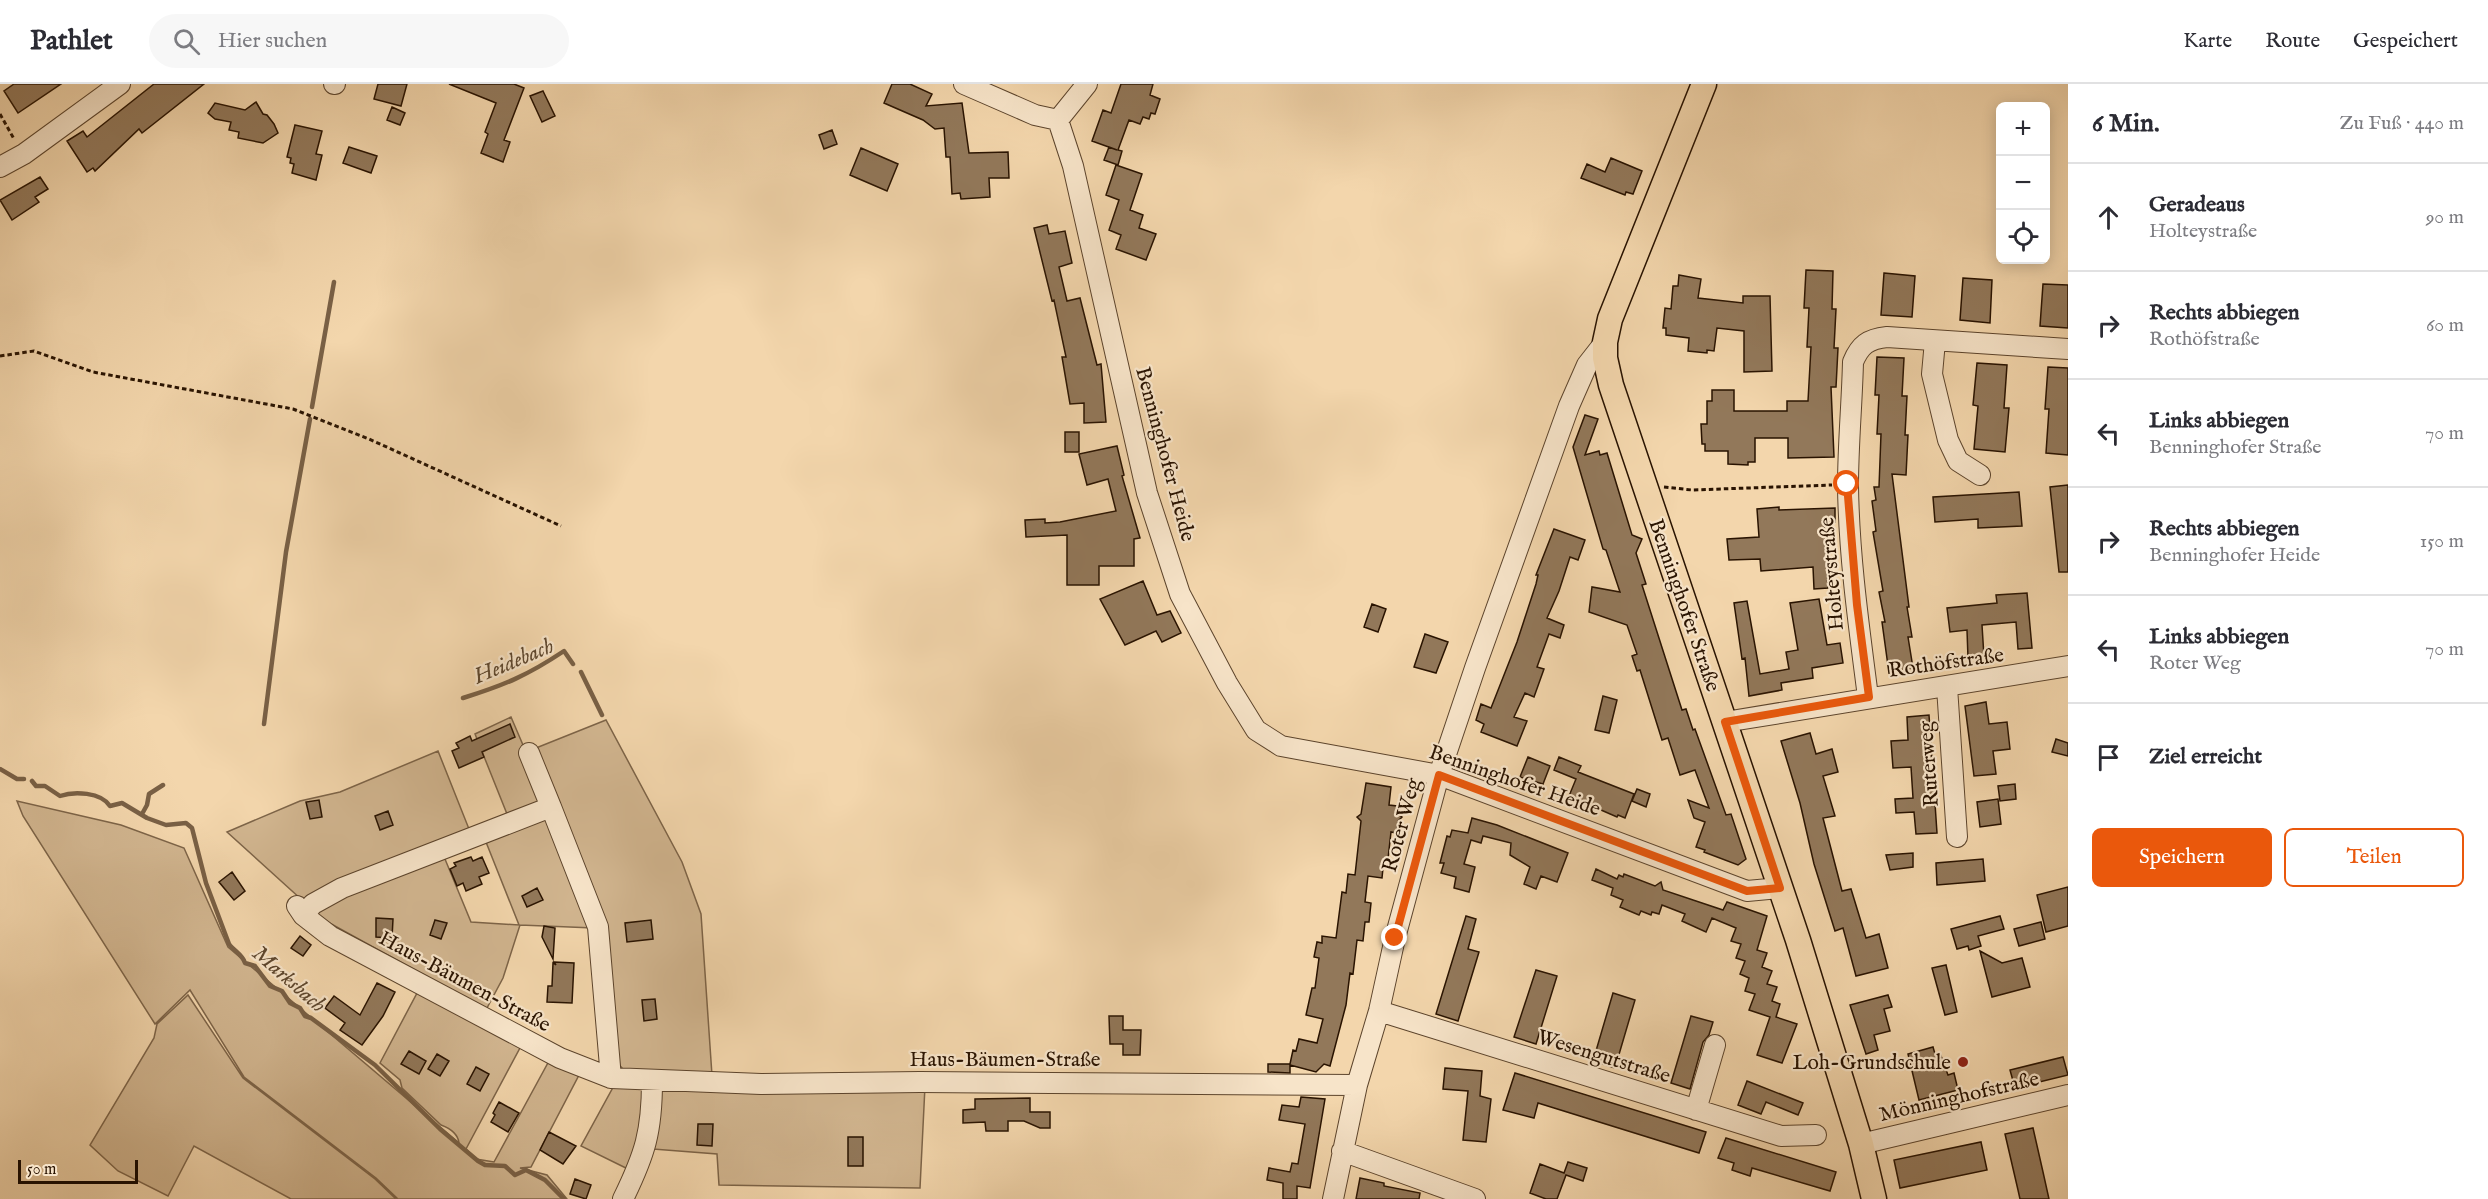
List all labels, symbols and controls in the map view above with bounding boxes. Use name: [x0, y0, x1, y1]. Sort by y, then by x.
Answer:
search box: [149, 14, 569, 68]
text: Pathlet: [30, 24, 113, 59]
icon: search: [170, 25, 203, 58]
text: Hier suchen: [218, 27, 327, 55]
text: Karte: [2183, 28, 2232, 55]
text: Route: [2265, 28, 2320, 55]
text: Gespeichert: [2353, 28, 2458, 55]
map controls: [1996, 102, 2050, 264]
button: +: [1996, 102, 2050, 156]
text: 6 Min.: [2092, 107, 2159, 140]
text: Zu Fuß · 440 m: [2340, 111, 2464, 136]
button: −: [1996, 156, 2050, 210]
text: Geradeaus: [2149, 191, 2245, 219]
icon: ahead: [2092, 201, 2125, 234]
text: 90 m: [2426, 205, 2464, 230]
button: locate: [1996, 210, 2050, 264]
text: Holteystraße: [2149, 219, 2257, 244]
text: Rechts abbiegen: [2149, 299, 2299, 327]
icon: right: [2092, 309, 2125, 342]
text: 60 m: [2426, 313, 2464, 338]
text: Rothöfstraße: [2149, 327, 2260, 352]
street label: Benninghofer Heide: [1128, 364, 1201, 545]
text: Links abbiegen: [2149, 407, 2289, 435]
icon: left: [2092, 417, 2125, 450]
text: 70 m: [2425, 421, 2464, 446]
text: Benninghofer Straße: [2149, 435, 2322, 460]
route start: [1833, 470, 1859, 496]
street label: Benninghofer Straße: [1641, 515, 1726, 696]
text: Rechts abbiegen: [2149, 515, 2299, 543]
street label: Holteystraße: [1814, 516, 1851, 632]
icon: right: [2092, 525, 2125, 558]
text: 150 m: [2420, 529, 2464, 554]
text: Benninghofer Heide: [2149, 543, 2320, 568]
text: Links abbiegen: [2149, 623, 2289, 651]
water label: Heidebach: [469, 632, 558, 692]
icon: left: [2092, 633, 2125, 666]
text: 70 m: [2425, 637, 2464, 662]
street label: Rothöfstraße: [1887, 642, 2006, 685]
text: Roter Weg: [2149, 651, 2241, 676]
street label: Ruterweg: [1913, 719, 1946, 808]
street label: Benninghofer Heide: [1425, 739, 1604, 824]
icon: arrive: [2092, 741, 2125, 774]
text: Ziel erreicht: [2149, 743, 2262, 771]
street label: Roter Weg: [1377, 775, 1428, 875]
button: Speichern: [2092, 828, 2272, 887]
button: Teilen: [2284, 828, 2464, 887]
route end: [1381, 924, 1407, 950]
street label: Haus-Bäumen-Straße: [374, 926, 555, 1039]
water label: Marksbach: [246, 940, 331, 1019]
street label: Wesengutstraße: [1534, 1024, 1674, 1091]
street label: Haus-Bäumen-Straße: [910, 1047, 1101, 1074]
place label: Loh-Grundschule: [1792, 1050, 1951, 1077]
marker: Loh-Grundschule: [1956, 1055, 1970, 1069]
street label: Mönninghofstraße: [1877, 1066, 2042, 1129]
scale bar: [18, 1157, 138, 1184]
text: 50 m: [27, 1160, 56, 1180]

